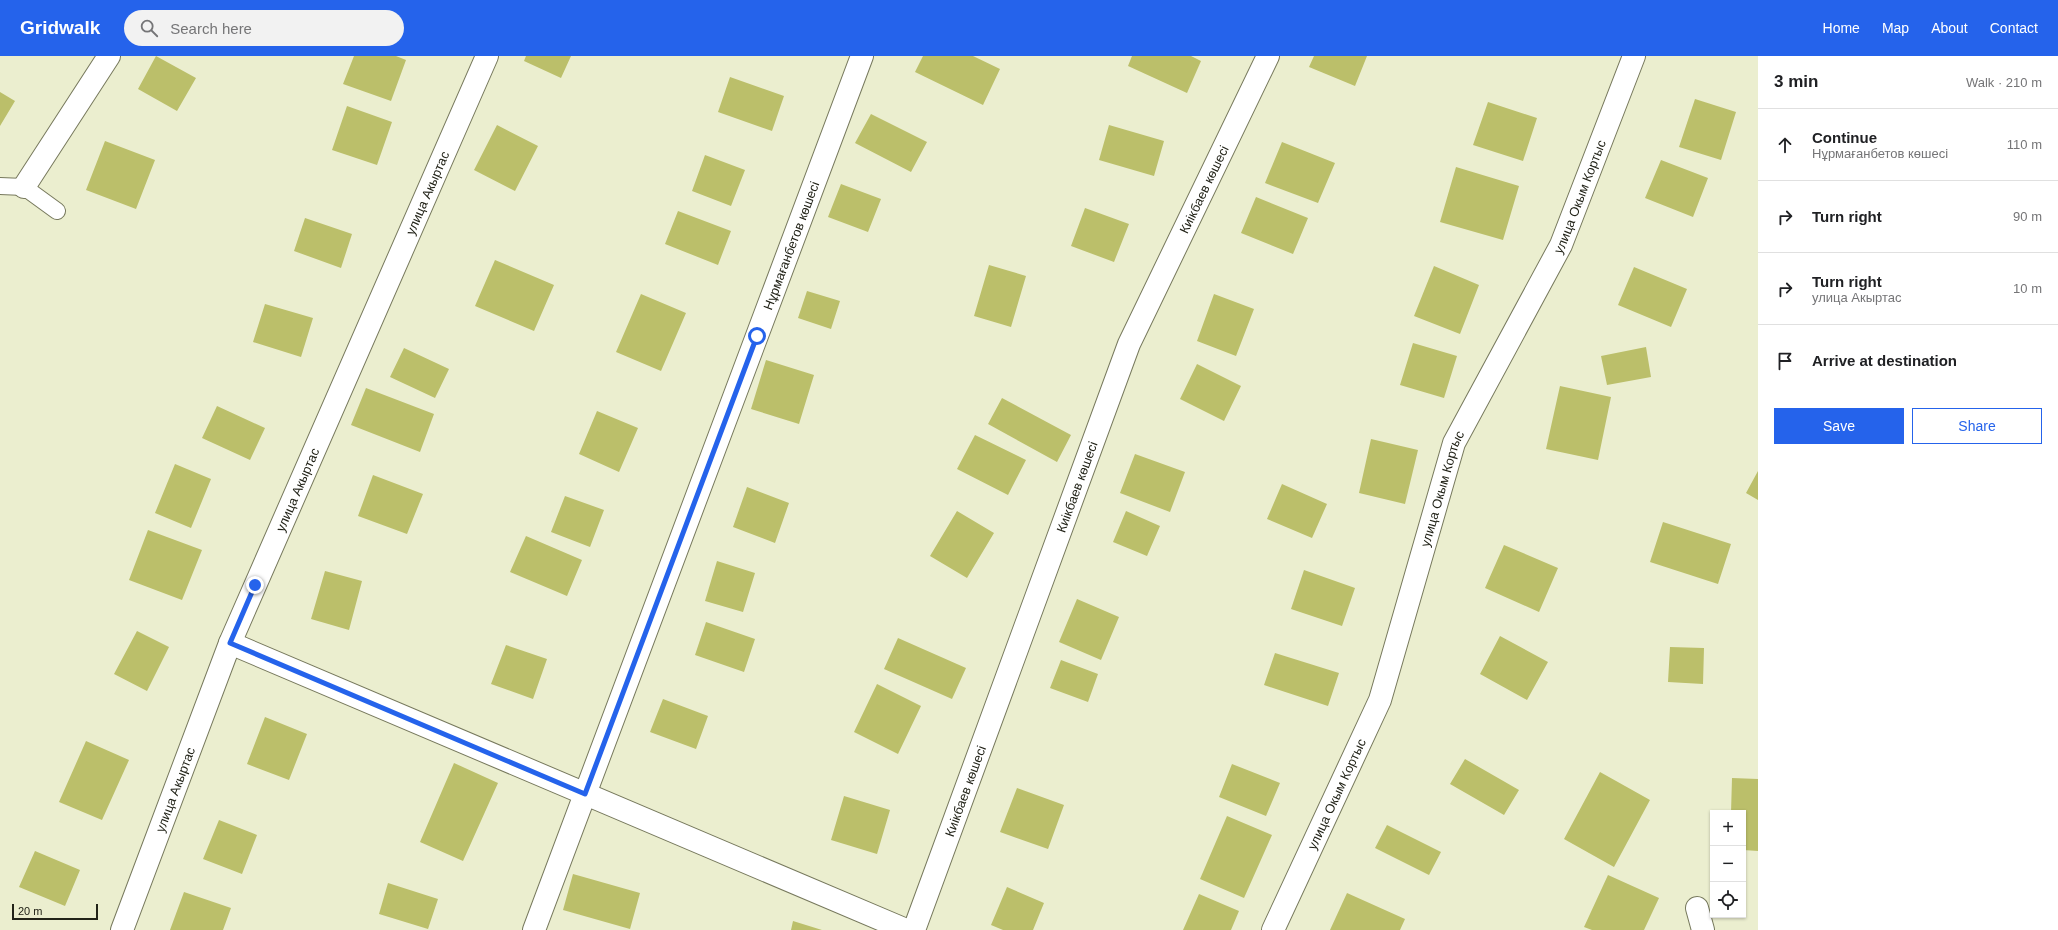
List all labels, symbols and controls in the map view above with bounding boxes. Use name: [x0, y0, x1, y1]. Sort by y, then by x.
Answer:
search box: [124, 10, 404, 46]
text: Gridwalk: [20, 17, 100, 38]
icon: search: [138, 17, 160, 39]
text: Search here: [170, 20, 252, 37]
text: Home: [1823, 20, 1860, 36]
text: Map: [1882, 20, 1909, 36]
text: About: [1931, 20, 1968, 36]
text: Contact: [1990, 20, 2038, 36]
text: 3 min: [1774, 72, 1818, 91]
text: Walk · 210 m: [1966, 75, 2042, 90]
text: Continue: [1812, 129, 1877, 146]
icon: ahead: [1774, 134, 1796, 156]
street label: улица Окым Кортыс: [1551, 137, 1609, 256]
text: 110 m: [2007, 137, 2042, 152]
street label: Киікбаев көшесі: [1177, 143, 1232, 236]
text: Нұрмағанбетов көшесі: [1812, 146, 1948, 161]
street label: улица Акыртас: [403, 149, 453, 237]
street label: Нұрмағанбетов көшесі: [760, 179, 822, 312]
icon: right: [1774, 206, 1796, 228]
text: Turn right: [1812, 208, 1882, 225]
text: 90 m: [2013, 209, 2042, 224]
text: Turn right: [1812, 273, 1882, 290]
icon: right: [1774, 278, 1796, 300]
text: 10 m: [2013, 281, 2042, 296]
text: улица Акыртас: [1812, 290, 1902, 305]
route start: [748, 327, 766, 345]
icon: arrive: [1774, 350, 1796, 372]
text: Arrive at destination: [1812, 352, 1957, 369]
button: Save: [1774, 408, 1904, 444]
button: Share: [1912, 408, 2042, 444]
street label: улица Окым Кортыс: [1418, 428, 1468, 548]
street label: Киікбаев көшесі: [1053, 439, 1101, 535]
street label: улица Акыртас: [273, 445, 323, 534]
route end: [246, 576, 264, 594]
street label: улица Окым Кортыс: [1304, 736, 1369, 852]
street label: Киікбаев көшесі: [942, 744, 989, 839]
street label: улица Акыртас: [153, 745, 198, 834]
map controls: [1710, 810, 1746, 918]
button: +: [1710, 810, 1746, 846]
button: −: [1710, 846, 1746, 882]
button: locate: [1710, 882, 1746, 918]
scale bar: [12, 902, 98, 921]
text: 20 m: [18, 905, 42, 917]

